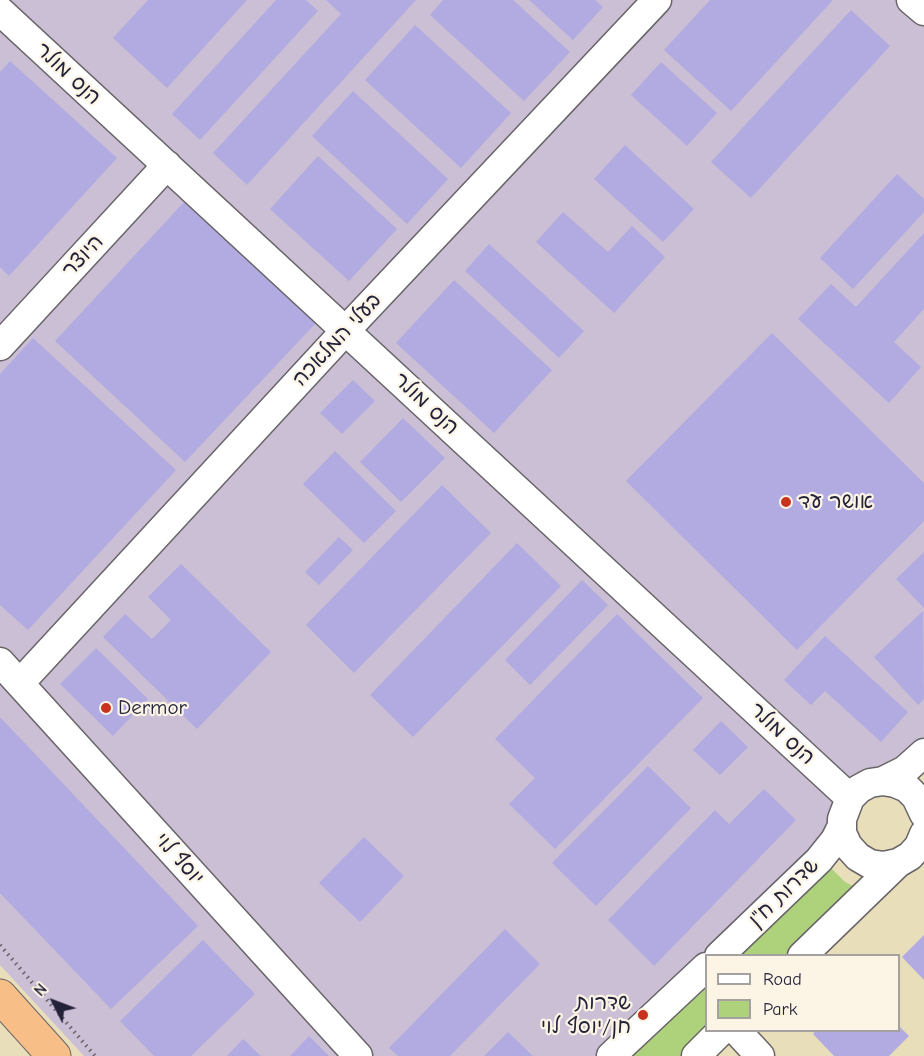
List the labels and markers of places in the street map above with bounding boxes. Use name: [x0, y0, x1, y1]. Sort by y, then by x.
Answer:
place label: אושר עד: [798, 489, 873, 515]
marker: אושר עד: [779, 495, 793, 509]
place label: Dermor: [118, 695, 187, 721]
marker: Dermor: [99, 701, 113, 715]
place label: שדרות חן/יוסף לוי: [541, 990, 631, 1040]
marker: שדרות חן/יוסף לוי: [636, 1008, 650, 1022]

